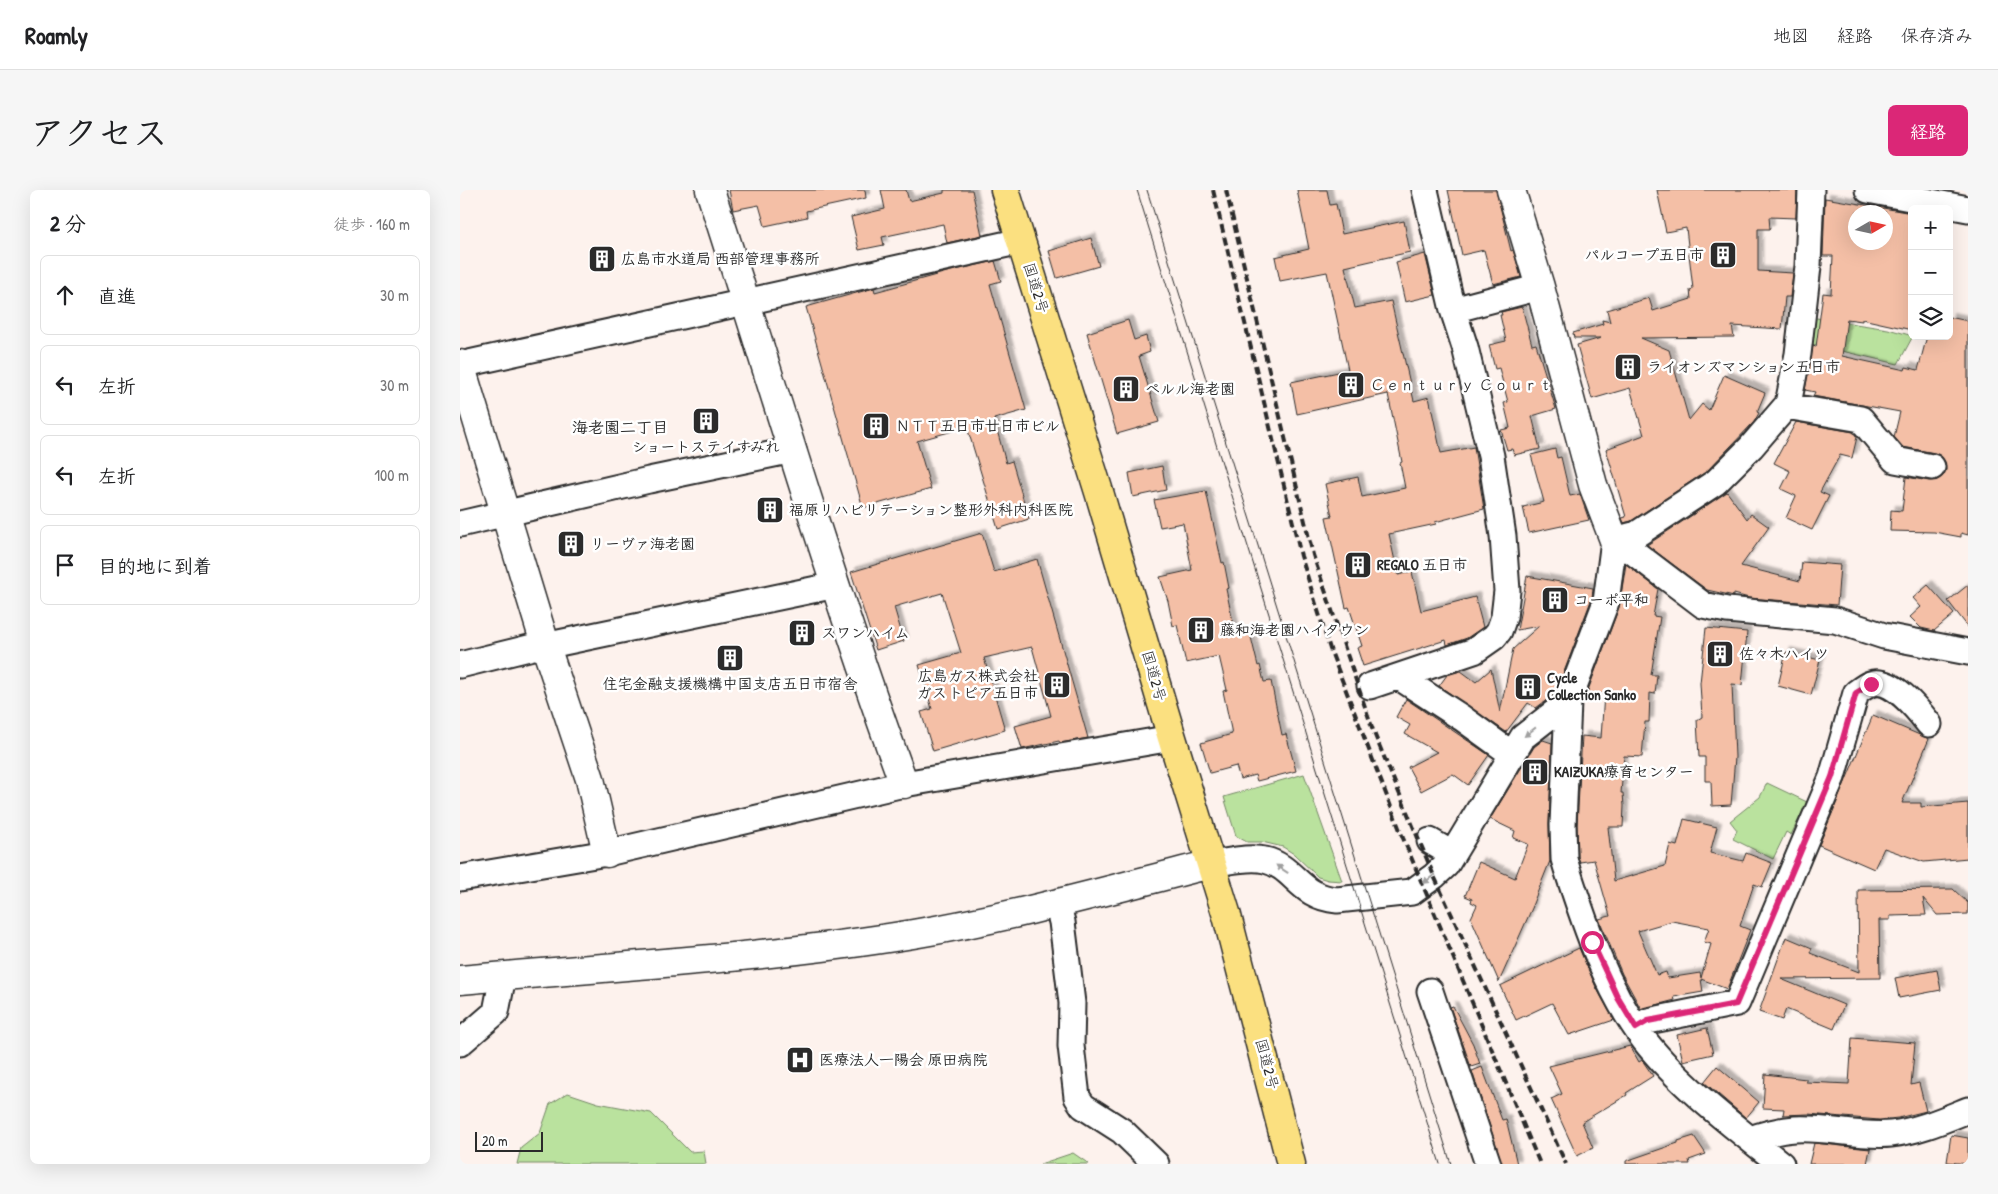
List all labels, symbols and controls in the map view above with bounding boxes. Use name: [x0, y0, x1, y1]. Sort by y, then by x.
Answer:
text: Roamly: [25, 19, 88, 51]
text: 地図: [1773, 23, 1809, 48]
text: 経路: [1837, 23, 1873, 48]
text: 保存済み: [1901, 23, 1973, 48]
button: 経路: [1888, 105, 1968, 156]
text: アクセス: [30, 109, 168, 156]
north arrow: [1848, 205, 1893, 250]
map controls: [1908, 205, 1953, 340]
button: +: [1908, 205, 1953, 250]
text: 2 分: [50, 209, 86, 238]
text: 徒歩 · 160 m: [334, 213, 410, 235]
building icon: パルコープ五日市: [1708, 240, 1738, 270]
building icon: 広島市水道局 西部管理事務所: [587, 244, 617, 274]
place label: パルコープ五日市: [1585, 244, 1704, 265]
place label: 広島市水道局 西部管理事務所: [621, 248, 819, 269]
button: −: [1908, 250, 1953, 295]
street label: 国道2号: [1019, 260, 1054, 316]
icon: ahead: [51, 281, 79, 309]
text: 直進: [98, 283, 136, 309]
text: 30 m: [380, 284, 409, 306]
button: layers: [1908, 295, 1953, 340]
building icon: ライオンズマンション五日市: [1613, 352, 1643, 382]
place label: ライオンズマンション五日市: [1647, 356, 1840, 377]
building icon: Ｃｅｎｔｕｒｙ Ｃｏｕｒｔ: [1336, 370, 1366, 400]
icon: left: [51, 371, 79, 399]
text: 左折: [98, 373, 136, 399]
text: 30 m: [380, 374, 409, 396]
building icon: ペルル海老園: [1111, 374, 1141, 404]
place label: Ｃｅｎｔｕｒｙ Ｃｏｕｒｔ: [1370, 374, 1553, 395]
place label: ペルル海老園: [1145, 378, 1235, 399]
building icon: ショートステイすみれ: [691, 406, 721, 436]
building icon: ＮＴＴ五日市廿日市ビル: [861, 411, 891, 441]
place label: ＮＴＴ五日市廿日市ビル: [895, 415, 1060, 436]
district label: 海老園二丁目: [572, 416, 668, 438]
place label: ショートステイすみれ: [632, 436, 780, 457]
icon: left: [51, 461, 79, 489]
text: 左折: [98, 463, 136, 489]
text: 100 m: [374, 464, 409, 486]
building icon: 福原リハビリテーション整形外科内科医院: [755, 495, 785, 525]
place label: 福原リハビリテーション整形外科内科医院: [789, 499, 1073, 520]
building icon: リーヴァ海老園: [556, 529, 586, 559]
place label: リーヴァ海老園: [590, 533, 695, 554]
building icon: REGALO 五日市: [1343, 550, 1373, 580]
icon: arrive: [51, 551, 79, 579]
text: 目的地に到着: [98, 553, 212, 579]
place label: REGALO 五日市: [1377, 554, 1467, 575]
building icon: コーポ平和: [1540, 585, 1570, 615]
place label: コーポ平和: [1574, 589, 1649, 610]
building icon: 藤和海老園ハイタウン: [1186, 615, 1216, 645]
building icon: スワンハイム: [787, 618, 817, 648]
place label: 藤和海老園ハイタウン: [1220, 619, 1369, 640]
place label: スワンハイム: [821, 622, 910, 643]
building icon: 佐々木ハイツ: [1705, 639, 1735, 669]
building icon: 住宅金融支援機構中国支店五日市宿舎: [715, 643, 745, 673]
place label: 佐々木ハイツ: [1739, 643, 1829, 664]
street label: 国道2号: [1137, 648, 1172, 704]
place label: 広島ガス株式会社 ガストピア五日市: [916, 665, 1038, 703]
place label: Cycle Collection Sanko: [1547, 667, 1636, 705]
building icon: 広島ガス株式会社 ガストピア五日市: [1042, 670, 1072, 700]
building icon: Cycle Collection Sanko: [1513, 672, 1543, 702]
place label: 住宅金融支援機構中国支店五日市宿舎: [602, 673, 858, 694]
route end: [1860, 673, 1883, 696]
one-way arrow: [1523, 726, 1536, 737]
building icon: KAIZUKA療育センター: [1520, 757, 1550, 787]
place label: KAIZUKA療育センター: [1554, 761, 1694, 782]
one-way arrow: [1275, 864, 1288, 874]
one-way arrow: [1423, 874, 1436, 885]
route start: [1581, 931, 1604, 954]
street label: 国道2号: [1251, 1036, 1284, 1092]
hospital icon: 医療法人一陽会 原田病院: [785, 1045, 815, 1075]
place label: 医療法人一陽会 原田病院: [819, 1049, 987, 1070]
scale bar: [475, 1129, 542, 1152]
text: 20 m: [482, 1131, 508, 1150]

